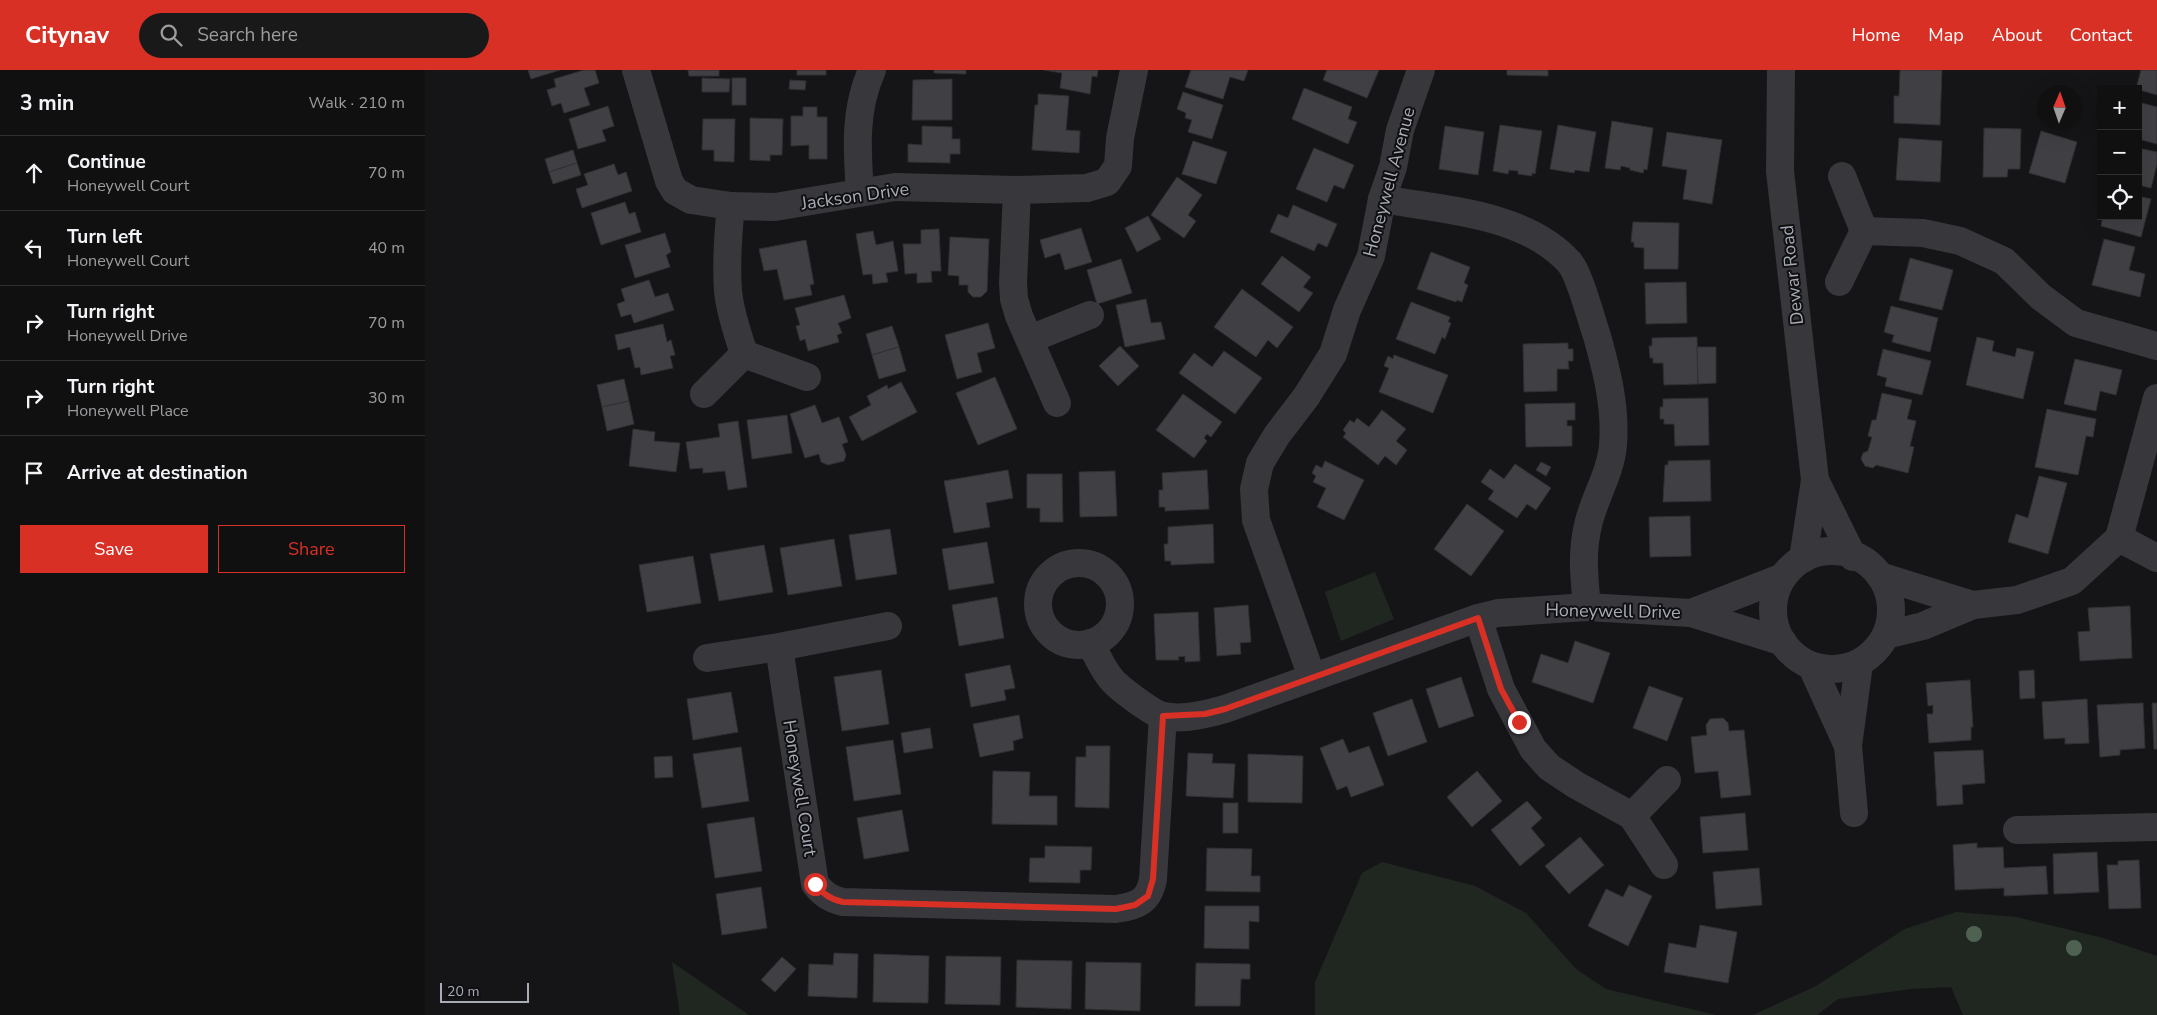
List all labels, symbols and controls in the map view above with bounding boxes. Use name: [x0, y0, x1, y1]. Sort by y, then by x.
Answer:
search box: [139, 13, 489, 58]
text: Citynav: [25, 19, 109, 51]
icon: search: [157, 21, 185, 49]
text: Search here: [197, 22, 298, 48]
text: Home: [1852, 23, 1900, 47]
text: Map: [1928, 23, 1964, 47]
text: About: [1992, 23, 2042, 47]
text: Contact: [2070, 23, 2132, 47]
north arrow: [2037, 85, 2082, 130]
map controls: [2097, 85, 2142, 220]
button: +: [2097, 85, 2142, 130]
text: 3 min: [20, 89, 74, 117]
text: Walk · 210 m: [309, 92, 405, 114]
street label: Honeywell Avenue: [1357, 104, 1421, 260]
button: −: [2097, 130, 2142, 175]
text: Continue: [67, 149, 146, 175]
icon: ahead: [20, 159, 48, 187]
text: 70 m: [368, 162, 405, 184]
text: Honeywell Court: [67, 175, 189, 197]
button: locate: [2097, 175, 2142, 220]
street label: Jackson Drive: [798, 177, 911, 216]
text: Turn left: [67, 224, 142, 250]
street label: Dewar Road: [1775, 224, 1809, 326]
icon: left: [20, 234, 48, 262]
text: 40 m: [368, 237, 405, 259]
text: Honeywell Court: [67, 250, 189, 272]
text: Turn right: [67, 299, 154, 325]
icon: right: [20, 309, 48, 337]
text: 70 m: [368, 312, 405, 334]
text: Honeywell Drive: [67, 325, 187, 347]
text: Turn right: [67, 374, 154, 400]
icon: right: [20, 384, 48, 412]
text: 30 m: [368, 387, 405, 409]
text: Honeywell Place: [67, 400, 189, 422]
icon: arrive: [20, 459, 48, 487]
text: Arrive at destination: [67, 460, 248, 486]
button: Save: [20, 525, 208, 573]
button: Share: [218, 525, 405, 573]
street label: Honeywell Drive: [1545, 598, 1681, 624]
route end: [1508, 711, 1531, 734]
street label: Honeywell Court: [777, 718, 823, 859]
route start: [804, 873, 827, 896]
scale bar: [440, 980, 529, 1003]
text: 20 m: [447, 982, 479, 1001]

